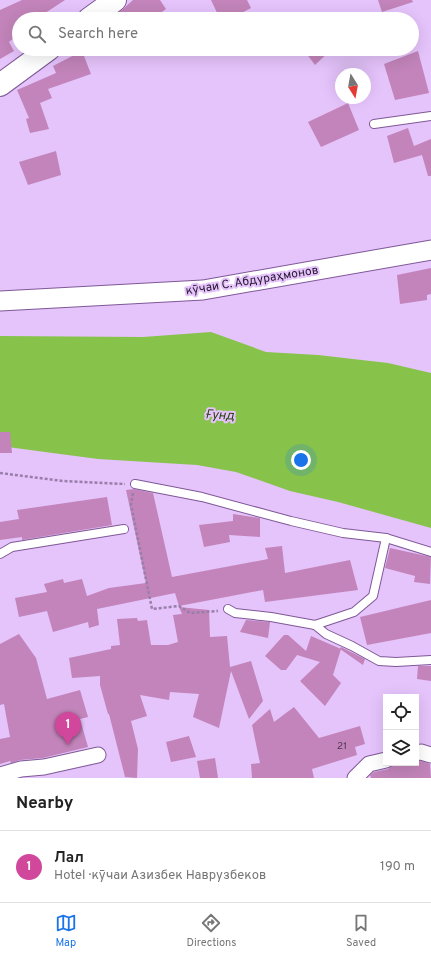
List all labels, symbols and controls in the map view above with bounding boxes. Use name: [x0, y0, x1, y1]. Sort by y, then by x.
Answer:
search box: [12, 12, 419, 56]
icon: search: [26, 23, 48, 45]
text: Search here: [58, 25, 138, 44]
north arrow: [335, 68, 371, 104]
street label: кӯчаи С. Абдураҳмонов: [185, 263, 320, 299]
water label: Ғунд: [205, 407, 235, 425]
your location: [291, 450, 311, 470]
map controls: [383, 694, 419, 766]
button: locate: [383, 694, 419, 730]
pin: 1: [55, 712, 81, 745]
button: layers: [383, 730, 419, 766]
house number: 21: [337, 740, 347, 753]
text: Nearby: [16, 793, 73, 815]
text: Лал: [54, 849, 84, 868]
text: 1: [26, 859, 32, 875]
text: 190 m: [380, 859, 415, 875]
text: Hotel · кӯчаи Азизбек Наврузбеков: [54, 868, 266, 884]
tab: Map: [55, 912, 77, 950]
tab: Directions: [186, 912, 236, 950]
tab: Saved: [346, 912, 376, 950]

